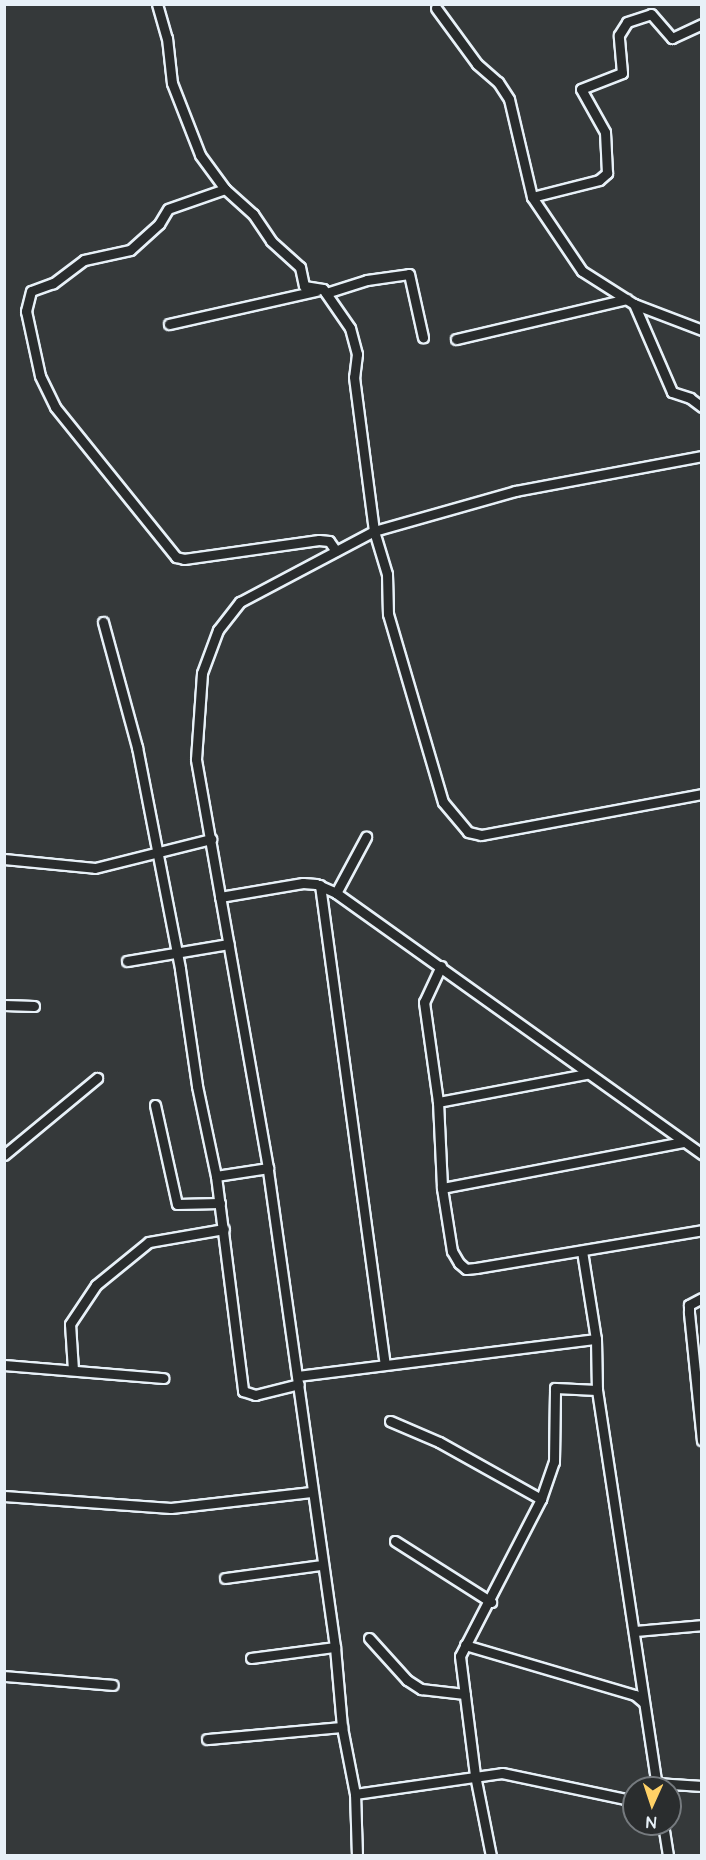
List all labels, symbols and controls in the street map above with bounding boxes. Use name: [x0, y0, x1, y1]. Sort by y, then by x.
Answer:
north arrow: [622, 1776, 682, 1836]
text: N: [646, 1811, 657, 1833]

